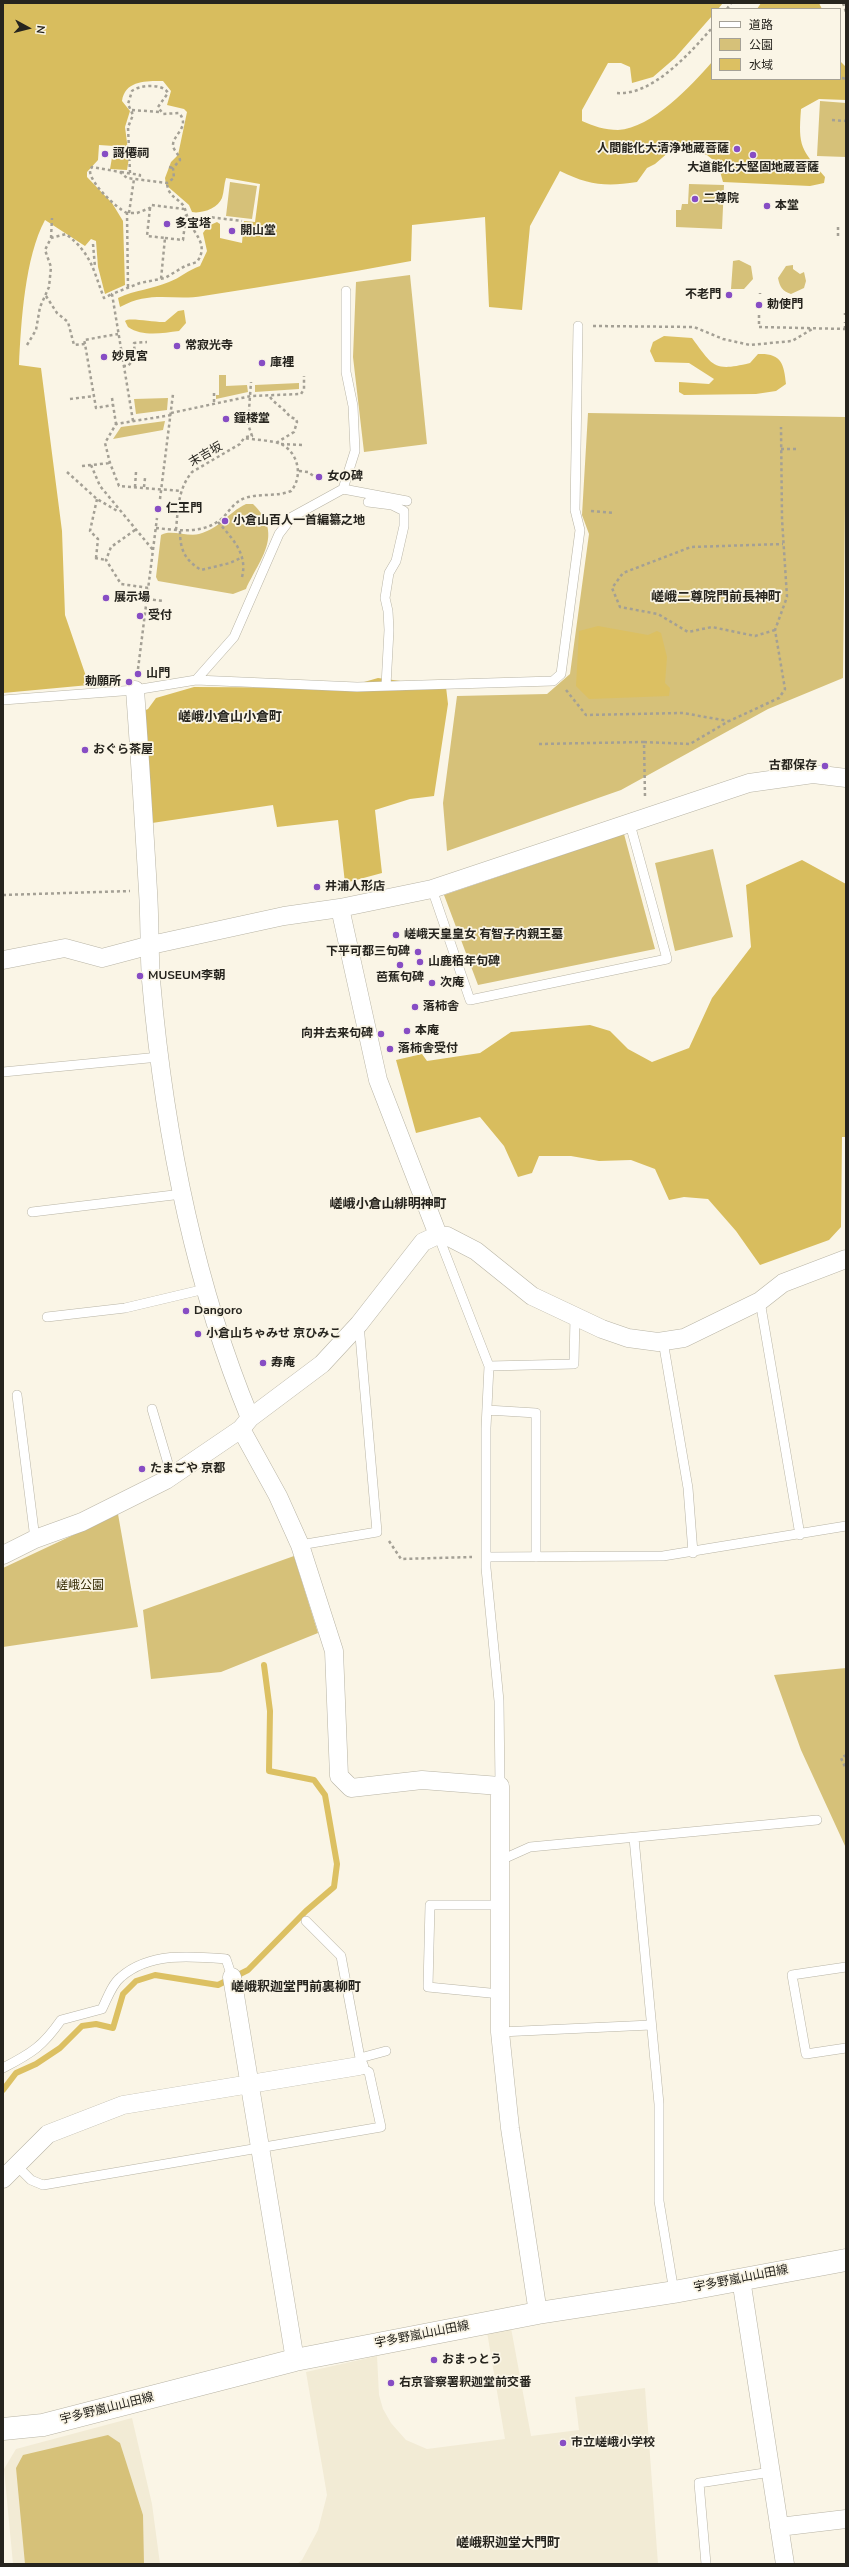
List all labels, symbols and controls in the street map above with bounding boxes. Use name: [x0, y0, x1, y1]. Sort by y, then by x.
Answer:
north arrow: [8, 8, 48, 48]
legend: [711, 8, 841, 80]
text: 道路: [749, 17, 773, 33]
text: N: [32, 25, 48, 35]
text: 公園: [749, 37, 773, 53]
text: 水域: [749, 57, 773, 73]
place label: 人間能化大清浄地蔵菩薩: [597, 142, 729, 156]
marker: 人間能化大清浄地蔵菩薩: [732, 144, 742, 154]
place label: 謌僊祠: [113, 147, 149, 161]
marker: 謌僊祠: [100, 149, 110, 159]
marker: 大道能化大堅固地蔵菩薩: [748, 150, 758, 160]
place label: 大道能化大堅固地蔵菩薩: [687, 161, 819, 175]
place label: 二尊院: [703, 192, 739, 206]
marker: 二尊院: [690, 194, 700, 204]
place label: 本堂: [775, 199, 799, 213]
marker: 本堂: [762, 201, 772, 211]
place label: 多宝塔: [175, 217, 211, 231]
marker: 多宝塔: [162, 219, 172, 229]
place label: 開山堂: [240, 224, 276, 238]
marker: 開山堂: [227, 226, 237, 236]
place label: 不老門: [685, 288, 721, 302]
marker: 不老門: [724, 290, 734, 300]
place label: 勅使門: [767, 298, 803, 312]
marker: 勅使門: [754, 300, 764, 310]
place label: 常寂光寺: [185, 339, 233, 353]
marker: 常寂光寺: [172, 341, 182, 351]
place label: 妙見宮: [112, 350, 148, 364]
marker: 妙見宮: [99, 352, 109, 362]
place label: 庫裡: [270, 356, 294, 370]
marker: 庫裡: [257, 358, 267, 368]
place label: 鐘楼堂: [234, 412, 270, 426]
marker: 鐘楼堂: [221, 414, 231, 424]
street label: 末吉坂: [187, 440, 225, 470]
place label: 女の碑: [327, 470, 363, 484]
marker: 女の碑: [314, 472, 324, 482]
place label: 仁王門: [166, 502, 202, 516]
marker: 仁王門: [153, 504, 163, 514]
place label: 小倉山百人一首編纂之地: [233, 514, 365, 528]
marker: 小倉山百人一首編纂之地: [220, 516, 230, 526]
district label: 嵯峨二尊院門前長神町: [651, 590, 781, 606]
place label: 展示場: [114, 591, 150, 605]
marker: 展示場: [101, 593, 111, 603]
place label: 受付: [148, 609, 172, 623]
marker: 受付: [135, 611, 145, 621]
place label: 山門: [146, 667, 170, 681]
marker: 山門: [133, 669, 143, 679]
place label: 勅願所: [85, 675, 121, 689]
marker: 勅願所: [124, 677, 134, 687]
district label: 嵯峨小倉山小倉町: [178, 710, 282, 726]
place label: おぐら茶屋: [93, 743, 153, 757]
marker: おぐら茶屋: [80, 745, 90, 755]
place label: 古都保存: [769, 759, 817, 773]
marker: 古都保存: [820, 761, 830, 771]
place label: 井浦人形店: [325, 880, 385, 894]
marker: 井浦人形店: [312, 882, 322, 892]
place label: 嵯峨天皇皇女 有智子内親王墓: [404, 928, 563, 942]
marker: 嵯峨天皇皇女 有智子内親王墓: [391, 930, 401, 940]
place label: 下平可都三句碑: [326, 945, 410, 959]
marker: 下平可都三句碑: [413, 947, 423, 957]
place label: ⼭⿅栢年句碑: [428, 955, 500, 969]
marker: ⼭⿅栢年句碑: [415, 957, 425, 967]
marker: 芭蕉句碑: [395, 960, 405, 970]
place label: MUSEUM李朝: [148, 969, 225, 983]
marker: MUSEUM李朝: [135, 971, 145, 981]
place label: 芭蕉句碑: [376, 971, 424, 985]
place label: 次庵: [440, 976, 464, 990]
marker: 次庵: [427, 978, 437, 988]
place label: 落柿舎: [423, 1000, 459, 1014]
marker: 落柿舎: [410, 1002, 420, 1012]
place label: 本庵: [415, 1024, 439, 1038]
marker: 本庵: [402, 1026, 412, 1036]
place label: 向井去来句碑: [301, 1027, 373, 1041]
marker: 向井去来句碑: [376, 1029, 386, 1039]
place label: 落柿舎受付: [398, 1042, 458, 1056]
marker: 落柿舎受付: [385, 1044, 395, 1054]
district label: 嵯峨小倉山緋明神町: [330, 1197, 446, 1213]
place label: Dangoro: [194, 1304, 242, 1318]
marker: Dangoro: [181, 1306, 191, 1316]
place label: 小倉山ちゃみせ 京ひみこ: [206, 1327, 341, 1341]
marker: 小倉山ちゃみせ 京ひみこ: [193, 1329, 203, 1339]
place label: 寿庵: [271, 1356, 295, 1370]
marker: 寿庵: [258, 1358, 268, 1368]
place label: たまごや 京都: [150, 1462, 225, 1476]
marker: たまごや 京都: [137, 1464, 147, 1474]
park label: 嵯峨公園: [56, 1579, 104, 1593]
district label: 嵯峨釈迦堂門前裏柳町: [231, 1980, 361, 1996]
street label: 宇多野嵐山山田線: [693, 2263, 789, 2295]
street label: 宇多野嵐山山田線: [374, 2319, 470, 2351]
place label: おまっとう: [442, 2353, 502, 2367]
marker: おまっとう: [429, 2355, 439, 2365]
place label: 右京警察署釈迦堂前交番: [399, 2376, 531, 2390]
marker: 右京警察署釈迦堂前交番: [386, 2378, 396, 2388]
street label: 宇多野嵐山山田線: [59, 2390, 155, 2428]
place label: 市立嵯峨小学校: [571, 2436, 655, 2450]
marker: 市立嵯峨小学校: [558, 2438, 568, 2448]
district label: 嵯峨釈迦堂大門町: [456, 2536, 560, 2552]

